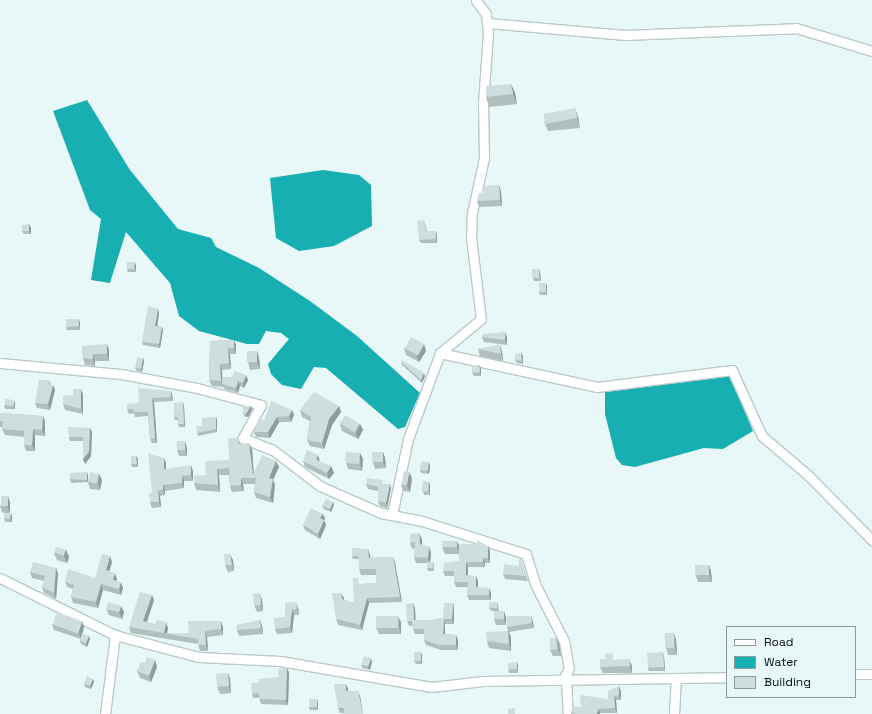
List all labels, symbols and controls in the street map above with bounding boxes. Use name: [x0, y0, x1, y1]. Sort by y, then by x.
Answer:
legend: [726, 626, 856, 698]
text: Road: [764, 634, 793, 650]
text: Water: [764, 654, 798, 670]
text: Building: [764, 674, 811, 690]

